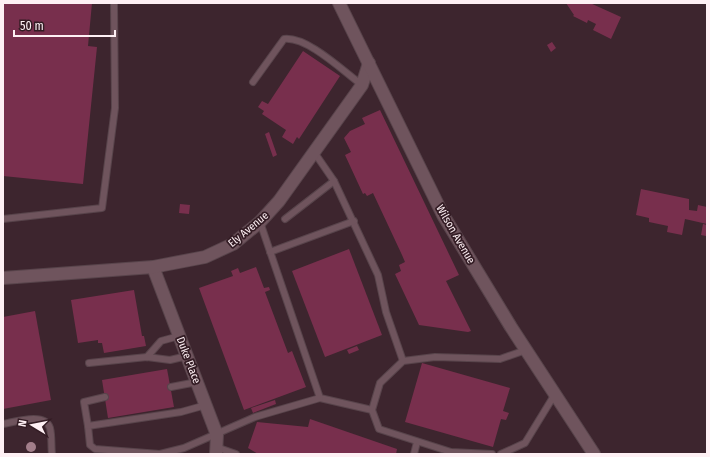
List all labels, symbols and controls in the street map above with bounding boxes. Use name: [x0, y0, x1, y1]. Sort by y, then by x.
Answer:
scale bar: [14, 12, 115, 38]
text: 50 m: [20, 19, 44, 33]
street label: Wilson Avenue: [433, 202, 478, 266]
street label: Ely Avenue: [226, 209, 271, 250]
street label: Duke Place: [174, 335, 203, 385]
north arrow: [12, 405, 52, 445]
text: N: [16, 419, 30, 428]

